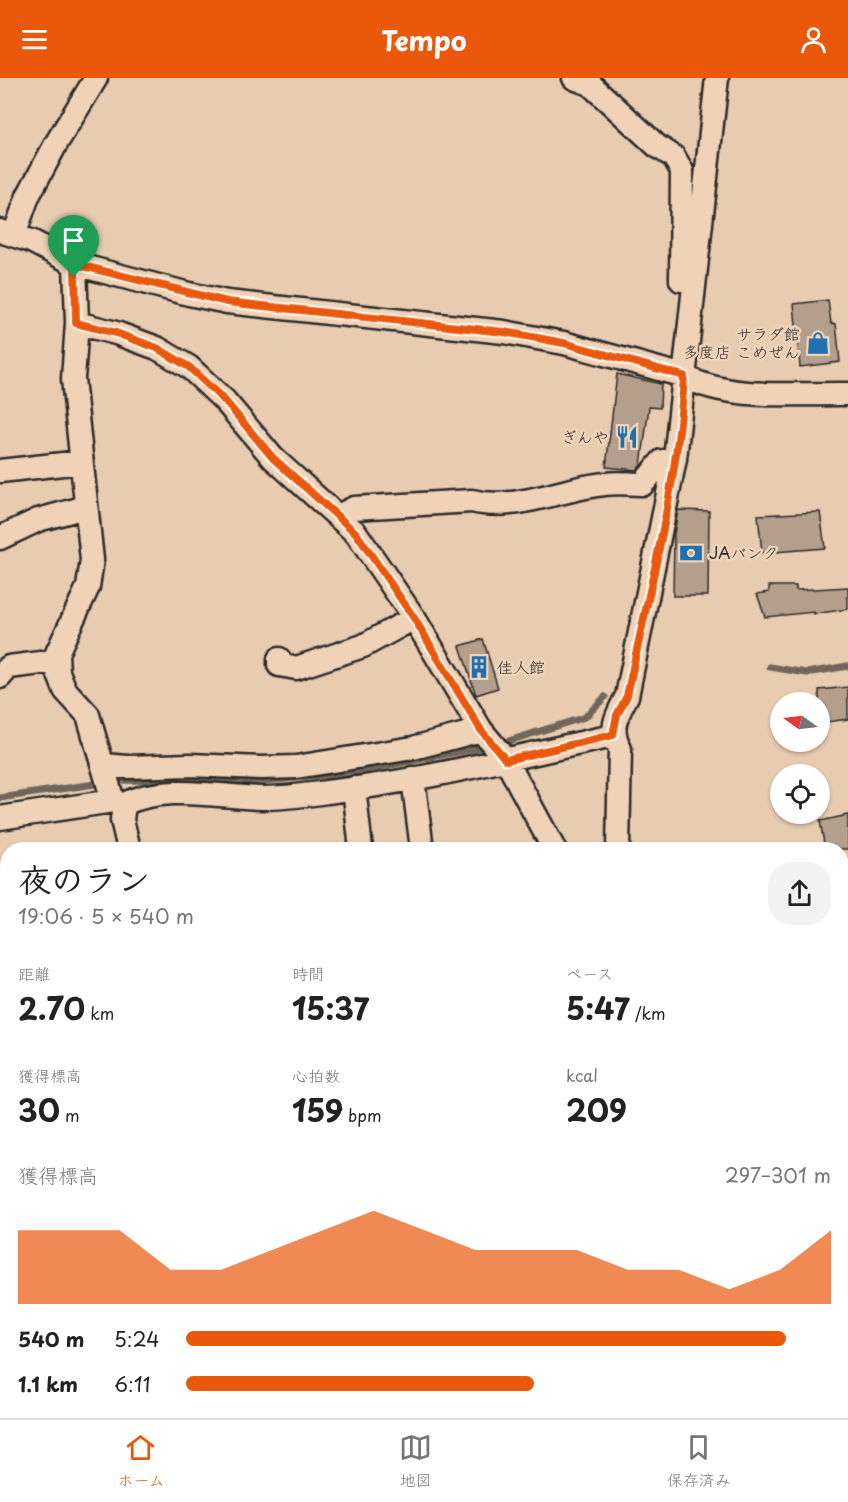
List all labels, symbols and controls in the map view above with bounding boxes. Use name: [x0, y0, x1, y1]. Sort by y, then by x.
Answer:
text: Tempo: [381, 19, 467, 60]
icon: menu: [18, 23, 51, 56]
icon: person: [797, 23, 830, 56]
pin: [48, 215, 99, 277]
icon: arrive: [57, 224, 90, 257]
place label: サラダ館 多度店 こめぜん: [683, 321, 800, 363]
shop icon: サラダ館 多度店 こめぜん: [805, 330, 831, 356]
place label: ぎんや: [561, 424, 609, 448]
restaurant icon: ぎんや: [614, 424, 640, 450]
bank icon: JAバンク: [678, 540, 704, 566]
place label: JAバンク: [709, 540, 779, 564]
building icon: 佳人館: [466, 654, 492, 680]
place label: 佳人館: [497, 654, 545, 678]
north arrow: [770, 692, 830, 752]
map controls: [770, 692, 830, 824]
button: locate: [770, 764, 830, 824]
text: 夜のラン: [18, 853, 150, 903]
button: share: [768, 862, 831, 925]
text: 19:06 · 5 × 540 m: [18, 901, 194, 931]
text: 距離: [18, 961, 50, 985]
text: 時間: [292, 961, 324, 985]
text: ペース: [566, 961, 613, 985]
text: 2.70: [18, 985, 85, 1030]
text: 15:37: [292, 985, 369, 1030]
text: 5:47: [566, 985, 630, 1030]
text: km: [85, 1001, 114, 1025]
text: /km: [630, 1001, 666, 1025]
text: 獲得標高: [18, 1063, 82, 1087]
text: 心拍数: [292, 1063, 340, 1087]
text: kcal: [566, 1063, 598, 1087]
text: 30: [18, 1087, 60, 1132]
text: 159: [292, 1087, 343, 1132]
text: 209: [566, 1087, 627, 1132]
text: m: [60, 1103, 80, 1127]
text: bpm: [343, 1103, 382, 1127]
text: 獲得標高: [18, 1160, 98, 1190]
text: 297–301 m: [725, 1160, 831, 1190]
text: 540 m: [18, 1324, 84, 1354]
text: 5:24: [114, 1324, 159, 1354]
text: 1.1 km: [18, 1369, 78, 1399]
text: 6:11: [114, 1369, 150, 1399]
tab: ホーム: [117, 1431, 165, 1491]
tab: 地図: [399, 1431, 432, 1491]
tab: 保存済み: [667, 1431, 731, 1491]

